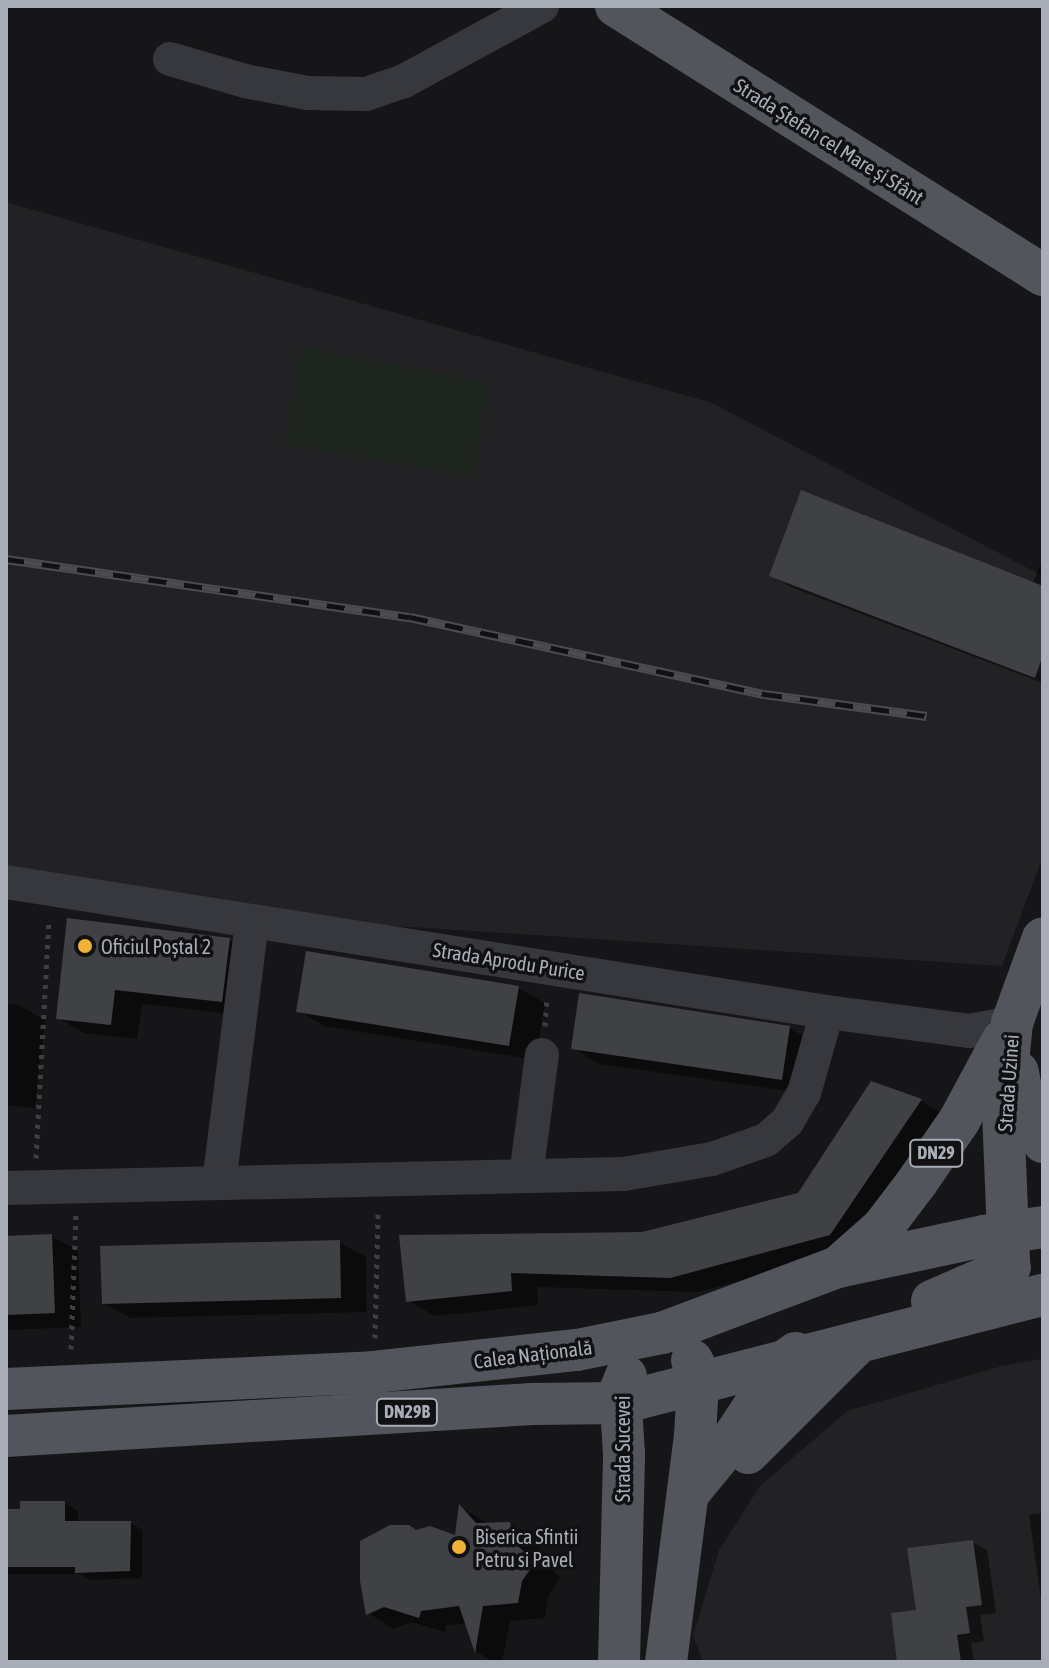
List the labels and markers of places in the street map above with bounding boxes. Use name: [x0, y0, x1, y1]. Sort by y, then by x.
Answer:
place label: Oficiul Poștal 2: [101, 934, 211, 958]
marker: Oficiul Poștal 2: [76, 937, 94, 955]
place label: Biserica Sfintii Petru si Pavel: [475, 1524, 578, 1571]
marker: Biserica Sfintii Petru si Pavel: [450, 1538, 468, 1556]

